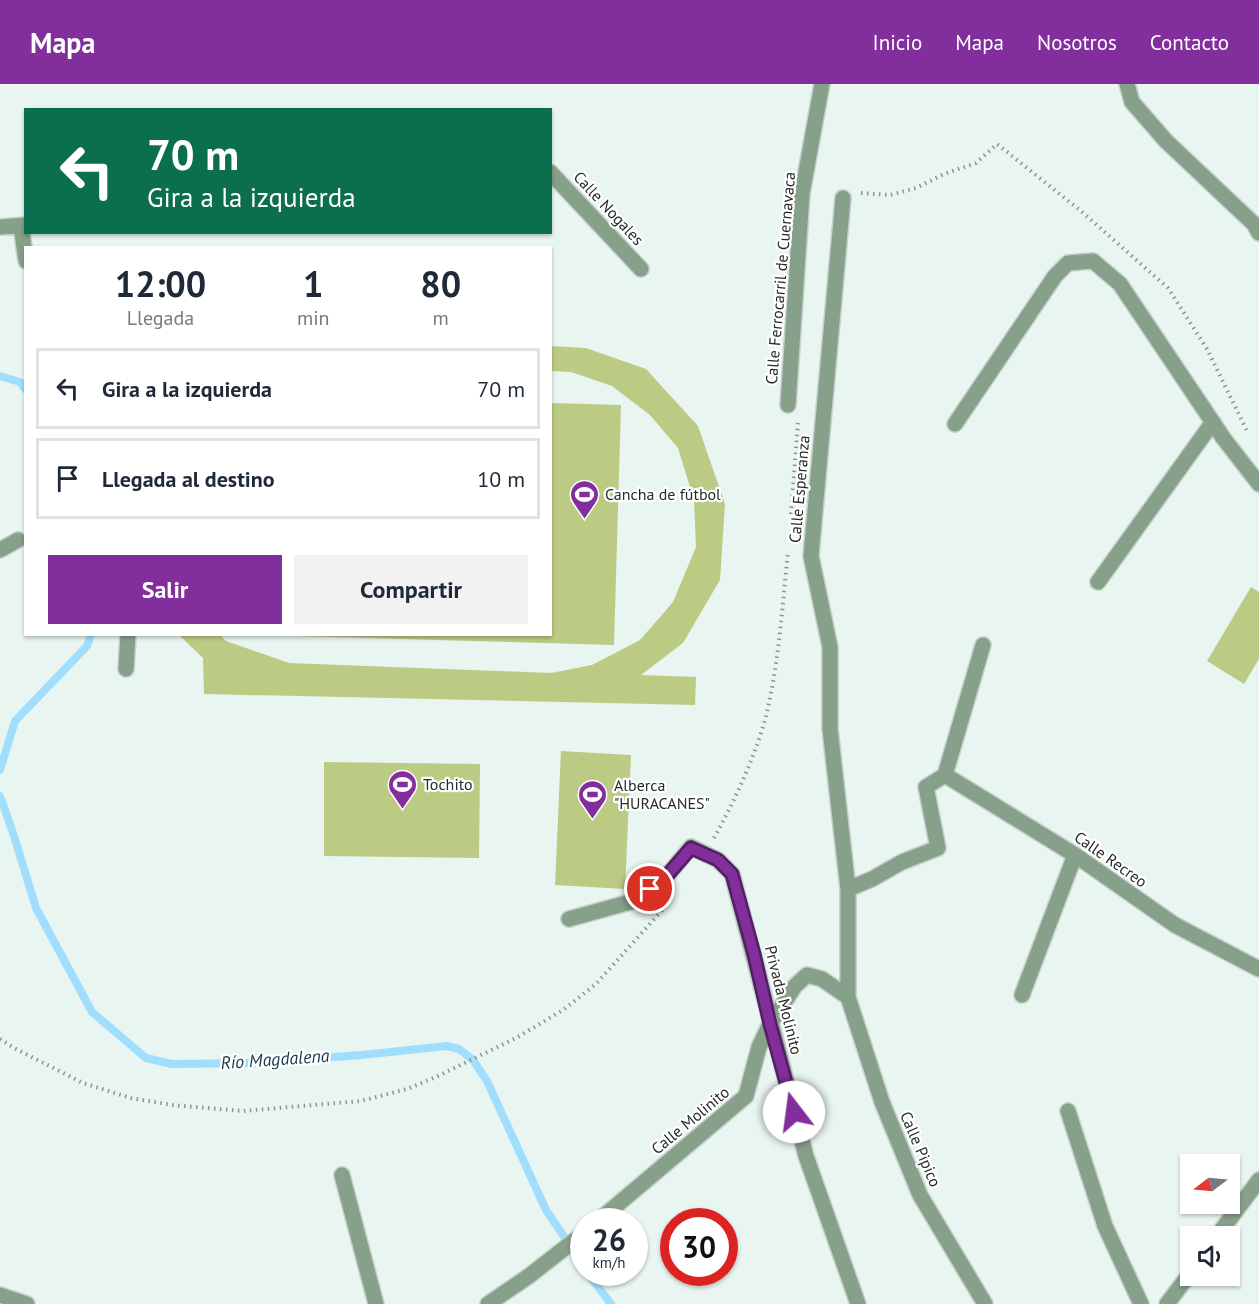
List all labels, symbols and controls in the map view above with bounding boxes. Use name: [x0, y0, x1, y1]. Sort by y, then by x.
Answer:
text: Mapa: [30, 24, 95, 61]
text: Inicio: [873, 29, 922, 56]
text: Mapa: [955, 29, 1004, 56]
text: Nosotros: [1037, 29, 1117, 56]
text: Contacto: [1150, 29, 1229, 56]
text: 70 m: [147, 127, 239, 182]
icon: left: [48, 132, 126, 210]
street label: Calle Nogales: [570, 167, 649, 249]
street label: Calle Ferrocarril de Cuernavaca: [761, 171, 799, 385]
text: Gira a la izquierda: [147, 180, 356, 214]
text: 12:00: [115, 260, 206, 307]
text: 1: [303, 260, 323, 307]
text: 80: [420, 260, 461, 307]
text: Llegada: [127, 305, 194, 331]
text: min: [297, 305, 330, 331]
text: m: [433, 305, 449, 331]
icon: left: [51, 372, 84, 405]
text: Gira a la izquierda: [102, 375, 272, 403]
text: 70 m: [477, 375, 525, 403]
street label: Calle Esperanza: [784, 434, 814, 544]
icon: arrive: [51, 462, 84, 495]
text: Llegada al destino: [102, 465, 275, 493]
text: 10 m: [477, 465, 525, 493]
sports icon: Cancha de fútbol: [568, 478, 600, 520]
place label: Cancha de fútbol: [605, 484, 721, 504]
button: Salir: [48, 555, 282, 624]
button: Compartir: [294, 555, 528, 624]
sports icon: Tochito: [386, 768, 418, 810]
place label: Tochito: [423, 774, 473, 794]
place label: Alberca "HURACANES": [614, 775, 710, 813]
sports icon: Alberca "HURACANES": [577, 778, 609, 820]
street label: Calle Recreo: [1071, 827, 1151, 891]
pin: [624, 863, 675, 914]
icon: arrive: [633, 872, 666, 905]
street label: Privada Molinito: [761, 943, 807, 1057]
water label: Río Magdalena: [220, 1044, 330, 1074]
position arrow: [762, 1080, 826, 1144]
street label: Calle Molinito: [647, 1082, 733, 1158]
street label: Calle Pipico: [896, 1108, 946, 1190]
north arrow: [1180, 1154, 1240, 1214]
map controls: [1180, 1154, 1240, 1286]
speed limit sign: 30: [660, 1208, 738, 1286]
text: 26: [592, 1220, 626, 1259]
button: sound: [1180, 1226, 1240, 1286]
text: km/h: [593, 1253, 625, 1272]

